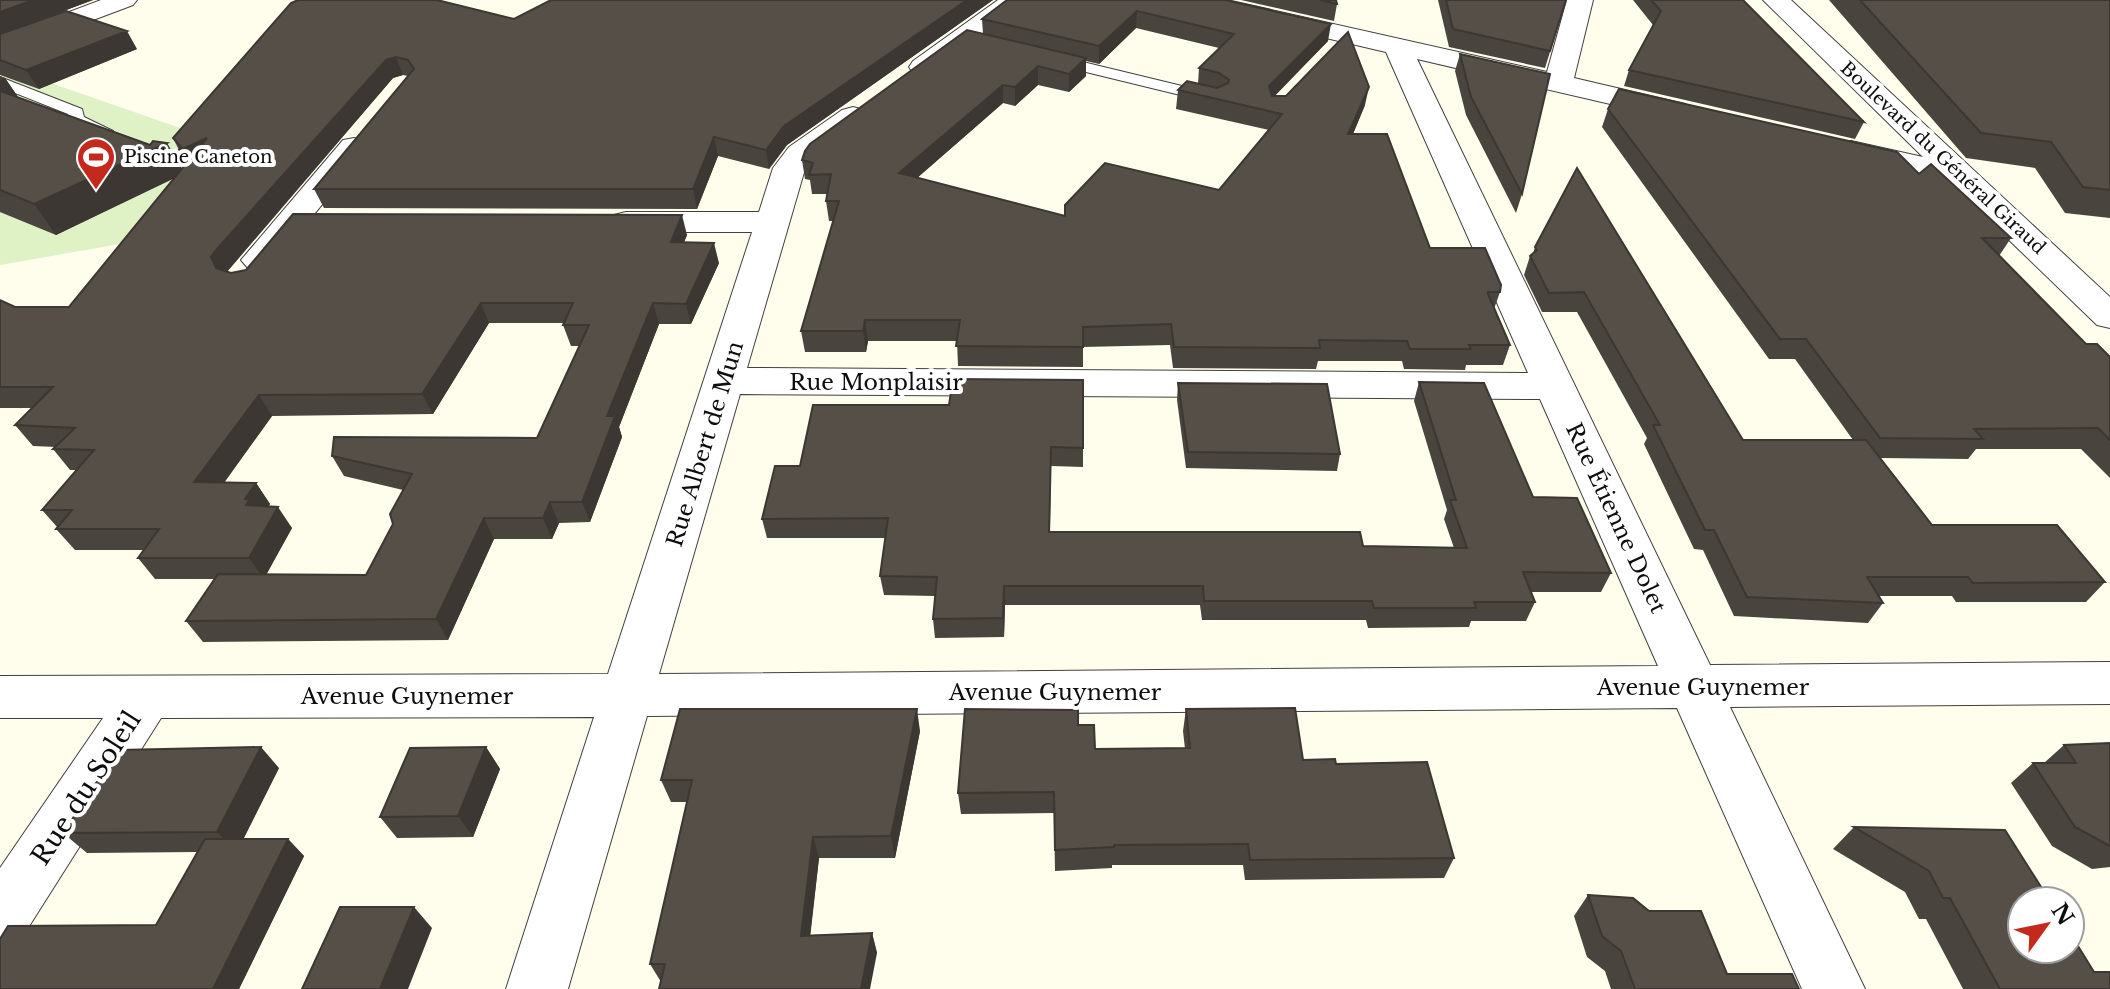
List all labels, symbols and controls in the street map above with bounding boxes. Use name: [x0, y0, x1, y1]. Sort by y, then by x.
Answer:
street label: Boulevard du Général Giraud: [1836, 57, 2050, 259]
sports icon: Piscine Caneton: [75, 136, 117, 191]
place label: Piscine Caneton: [124, 146, 272, 168]
street label: Rue Albert de Mun: [661, 338, 749, 550]
street label: Rue Monplaisir: [789, 369, 963, 396]
street label: Rue Étienne Dolet: [1560, 418, 1673, 618]
street label: Avenue Guynemer: [1596, 674, 1810, 701]
street label: Avenue Guynemer: [948, 679, 1162, 706]
street label: Avenue Guynemer: [300, 683, 514, 710]
street label: Rue du Soleil: [24, 705, 148, 871]
north arrow: [2006, 885, 2086, 965]
text: N: [2045, 898, 2079, 931]

